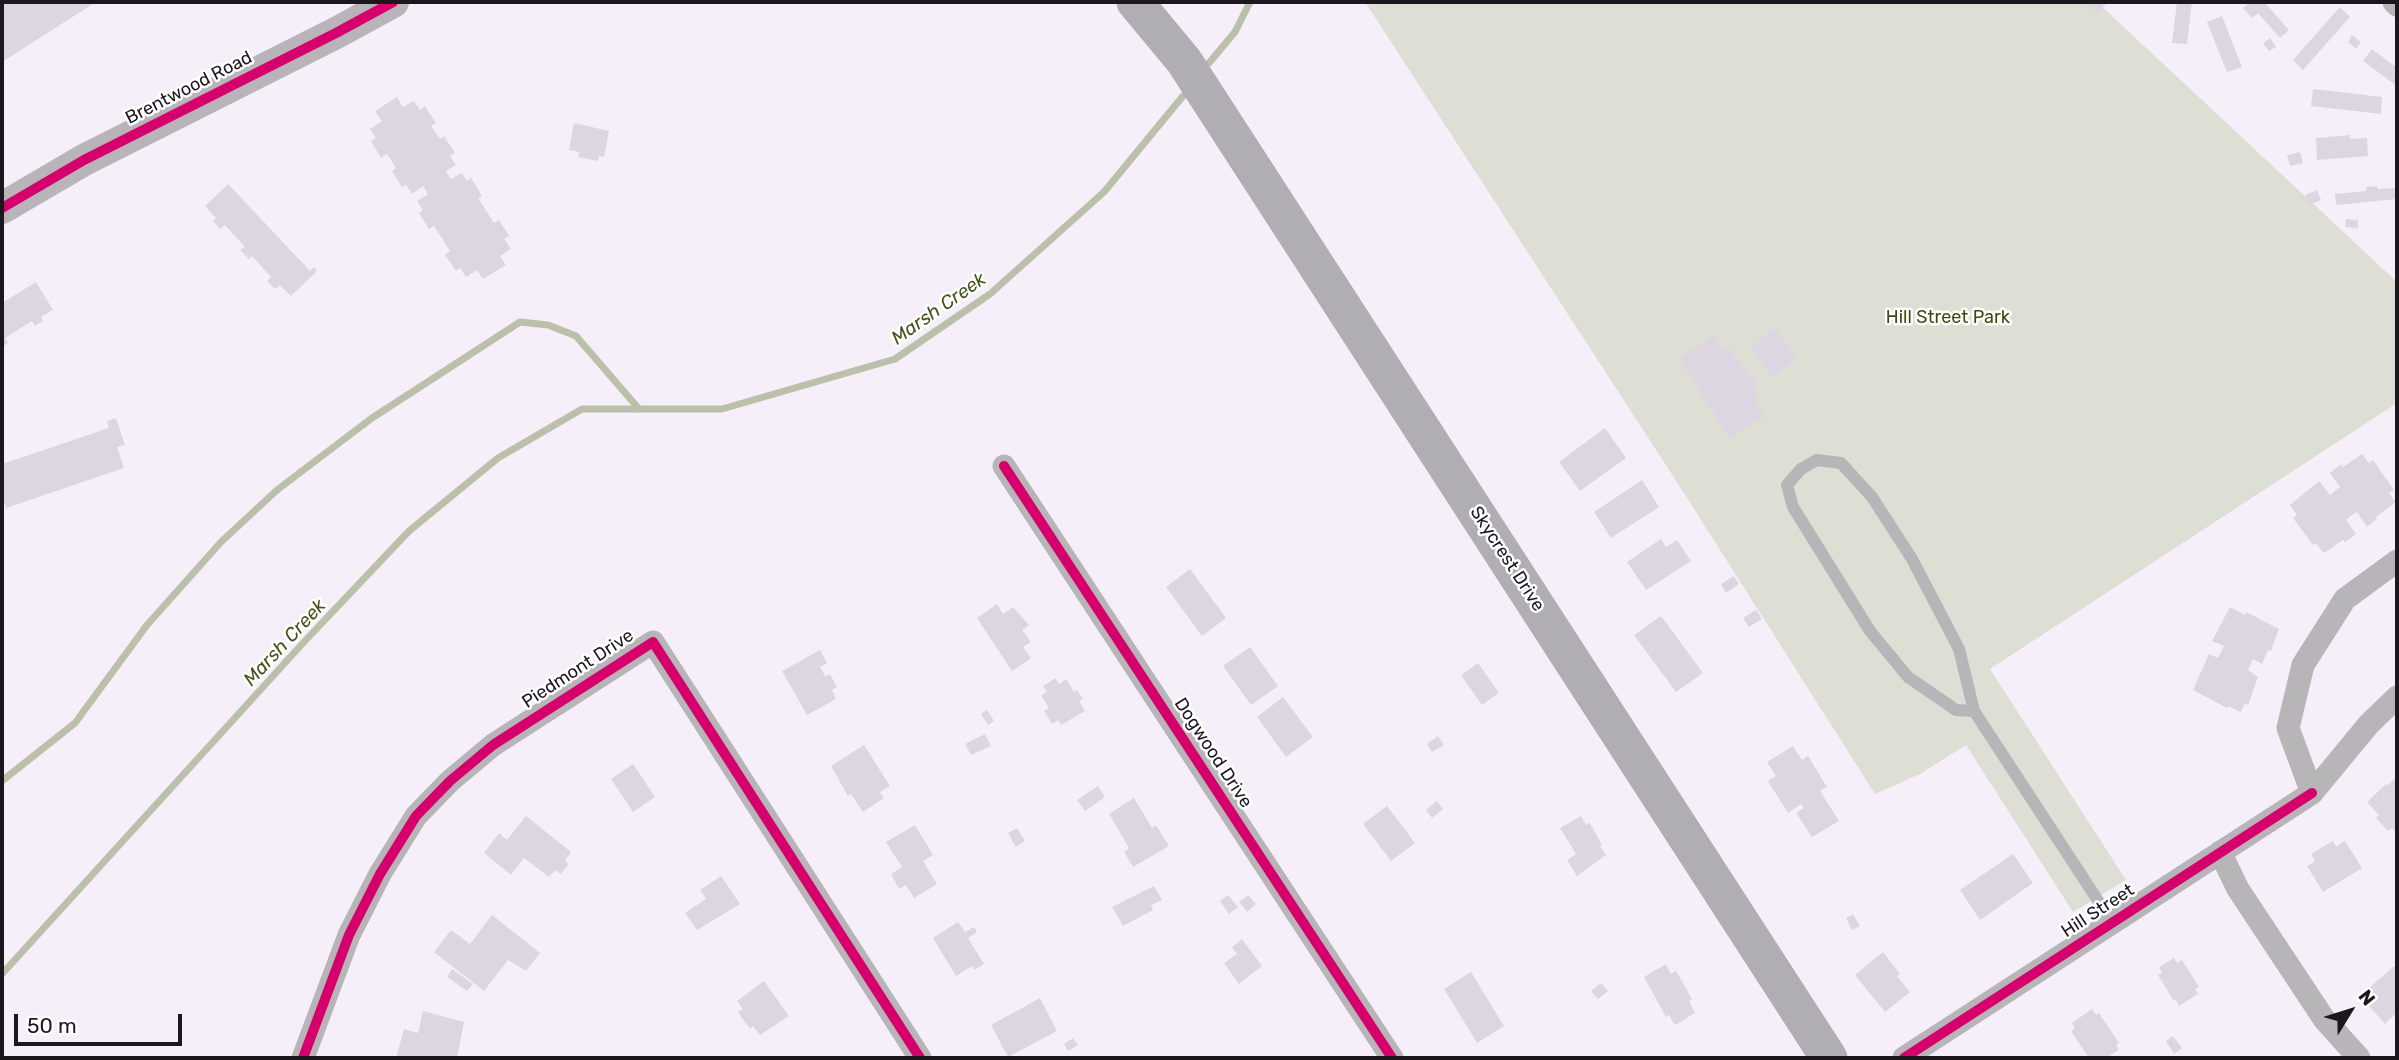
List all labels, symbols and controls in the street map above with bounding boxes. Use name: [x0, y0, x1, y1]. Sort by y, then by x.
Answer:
street label: Brentwood Road: [122, 47, 256, 129]
water label: Marsh Creek: [887, 268, 991, 350]
park label: Hill Street Park: [1886, 307, 2010, 329]
street label: Skycrest Drive: [1465, 503, 1549, 615]
water label: Marsh Creek: [239, 595, 331, 691]
street label: Piedmont Drive: [518, 625, 638, 713]
street label: Dogwood Drive: [1169, 694, 1257, 812]
street label: Hill Street: [2058, 880, 2138, 942]
north arrow: [2315, 976, 2385, 1046]
text: N: [2354, 985, 2380, 1010]
scale bar: [18, 1000, 186, 1044]
text: 50 m: [27, 1013, 77, 1038]

